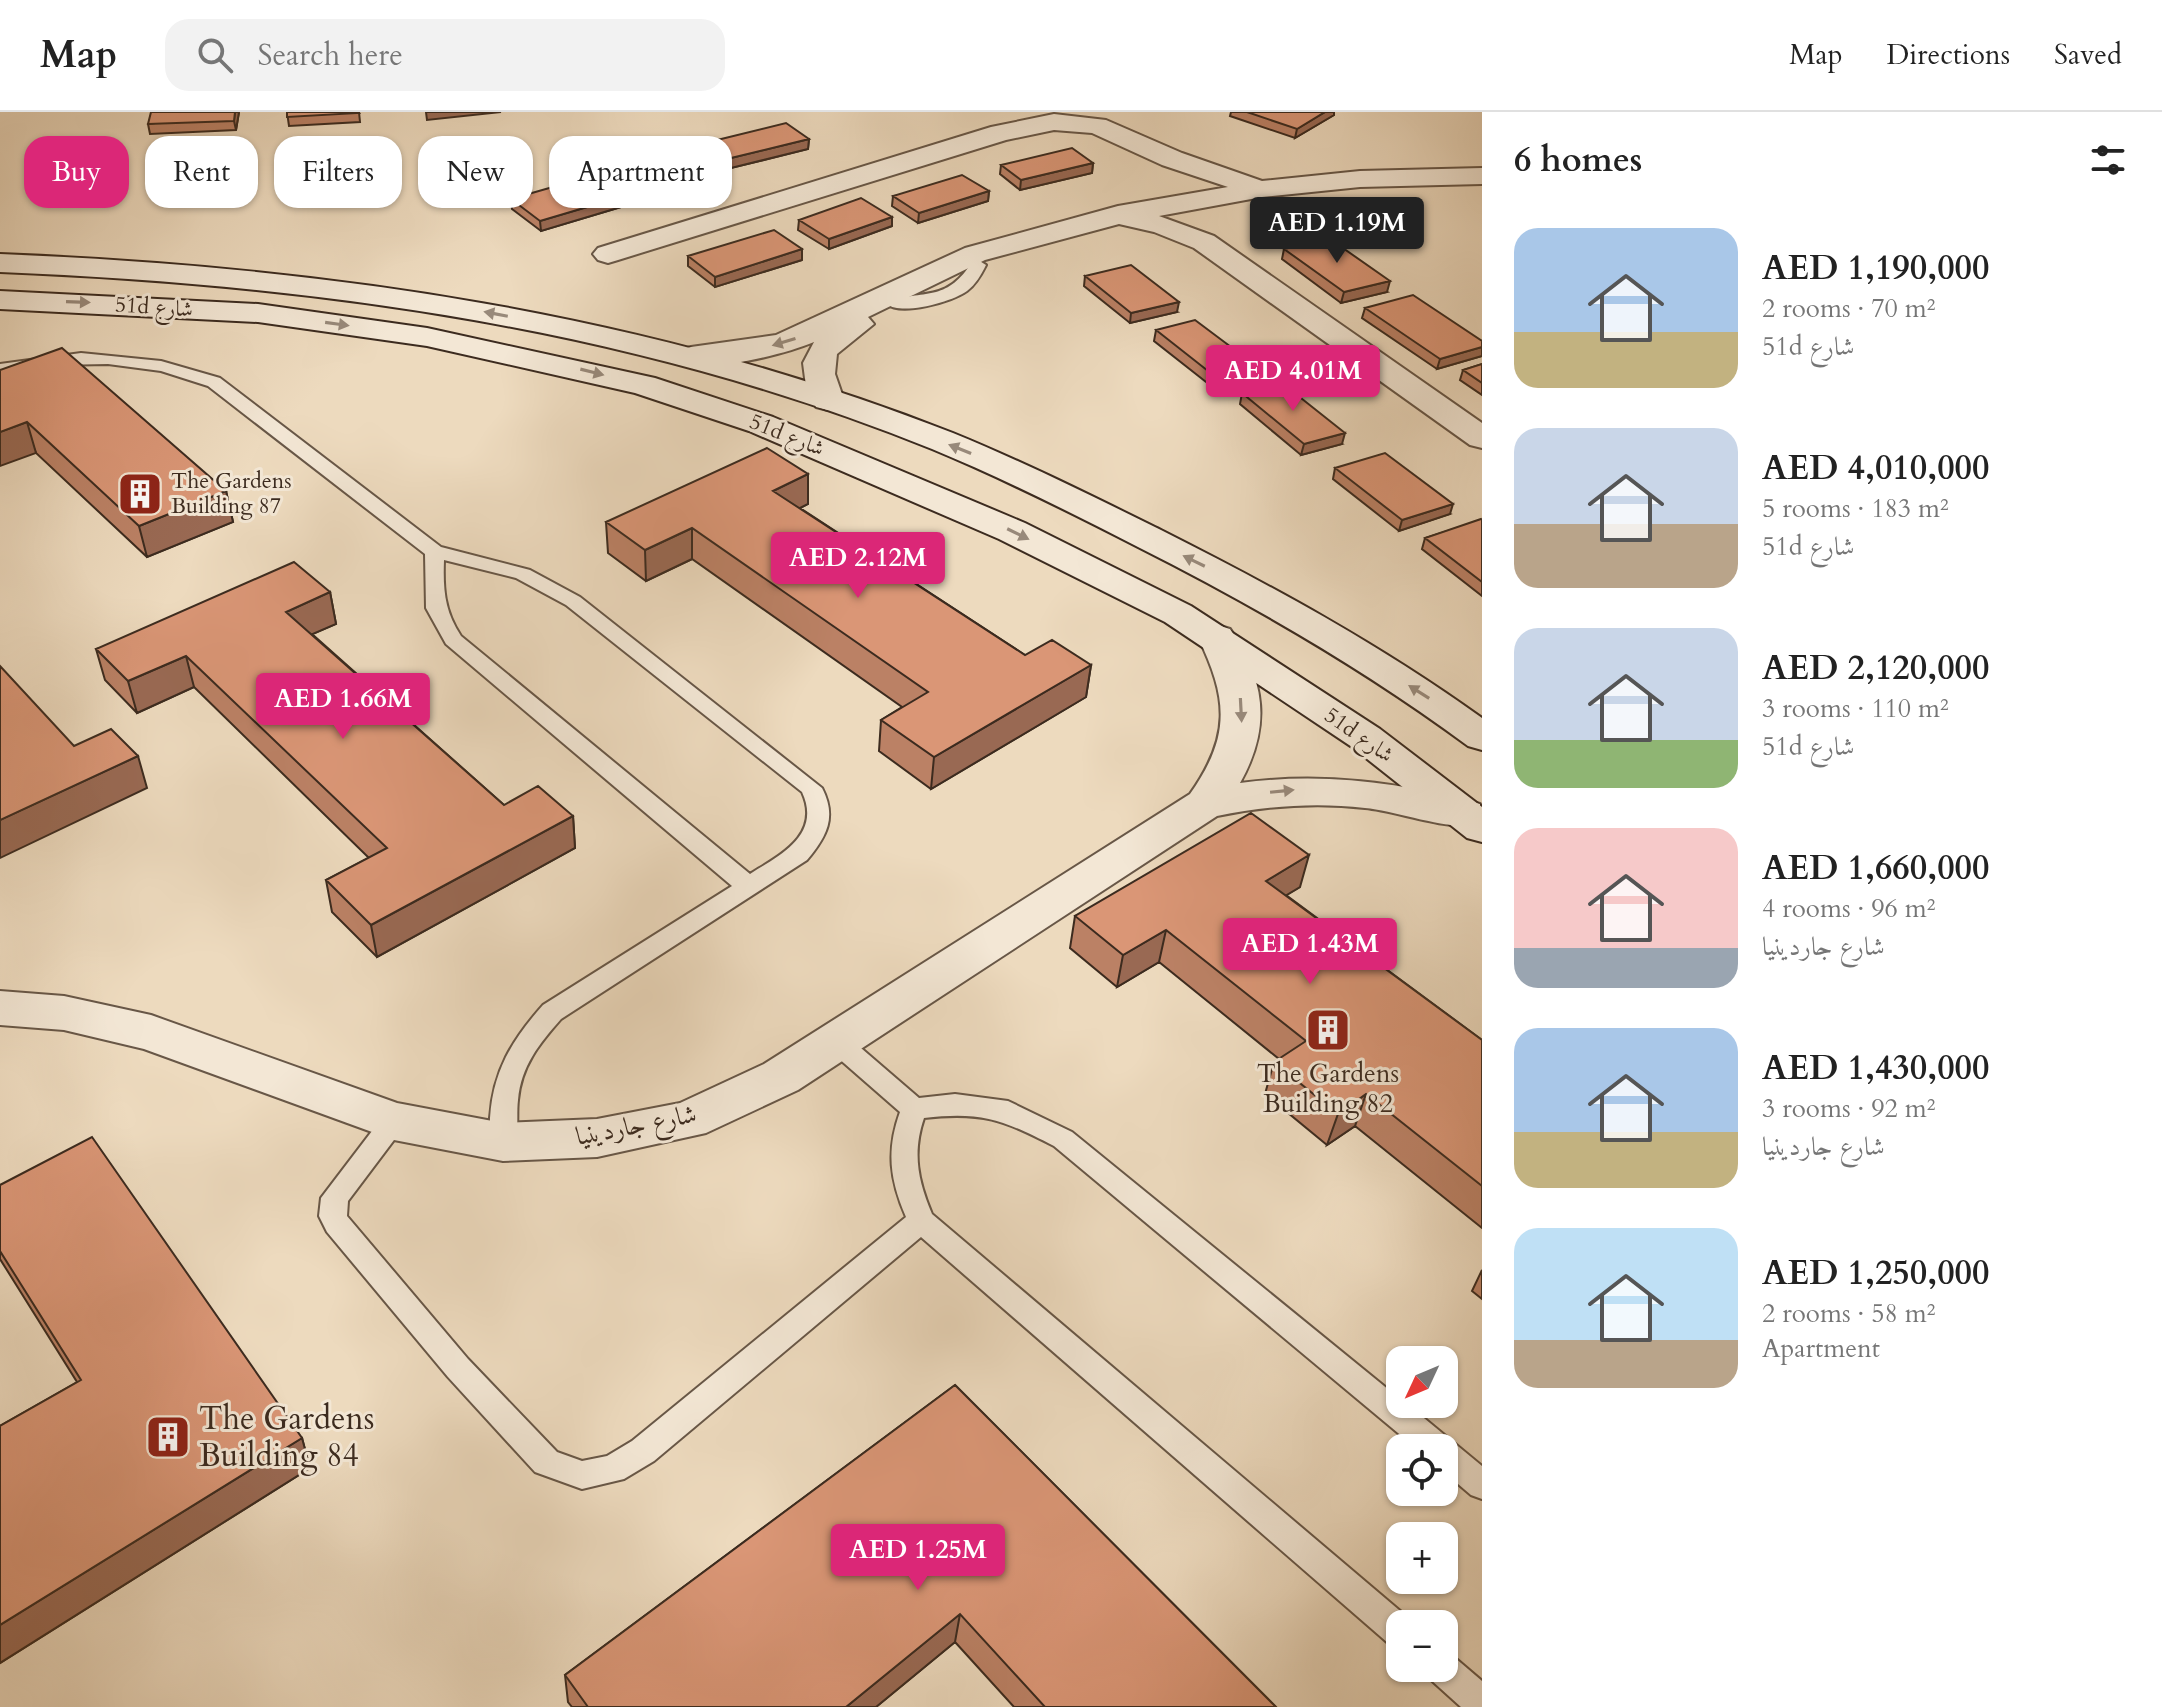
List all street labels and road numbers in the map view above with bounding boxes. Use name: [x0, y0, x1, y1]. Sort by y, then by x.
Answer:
street label: 51d شارع: [114, 289, 194, 328]
street label: 51d شارع: [744, 406, 829, 466]
street label: 51d شارع: [1317, 700, 1400, 772]
street label: شارع جاردينيا: [572, 1096, 700, 1158]

